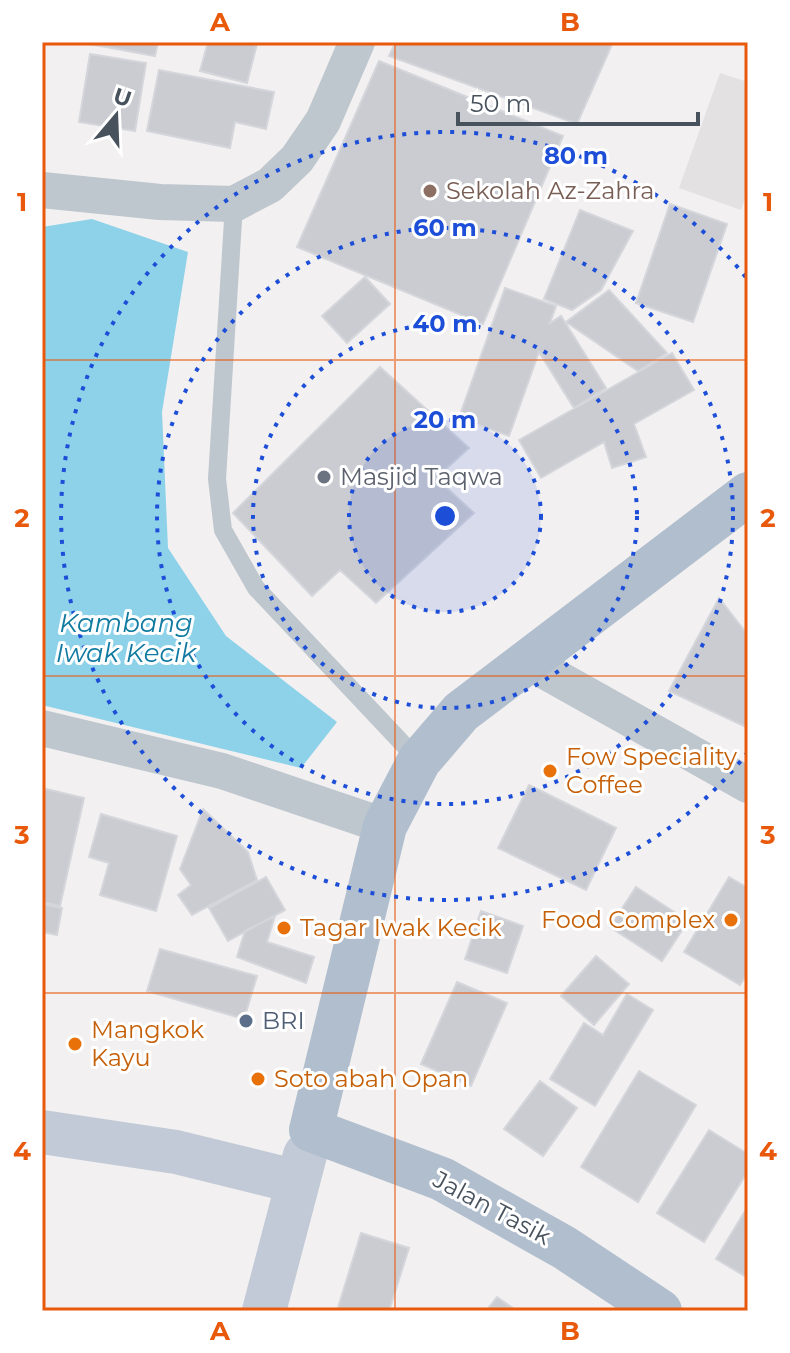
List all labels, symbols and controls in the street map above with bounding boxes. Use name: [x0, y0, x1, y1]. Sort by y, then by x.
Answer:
text: A: [209, 6, 231, 38]
text: B: [560, 6, 580, 38]
north arrow: [76, 76, 156, 156]
scale bar: [458, 76, 698, 126]
text: U: [110, 82, 135, 113]
text: 50 m: [470, 89, 531, 118]
text: 80 m: [544, 141, 608, 170]
place label: Sekolah Az-Zahra: [446, 176, 654, 205]
marker: Sekolah Az-Zahra: [421, 182, 439, 200]
text: 1: [17, 186, 27, 218]
text: 1: [763, 186, 773, 218]
text: 60 m: [413, 213, 477, 242]
text: 40 m: [413, 309, 477, 338]
text: 20 m: [414, 405, 476, 434]
place label: Masjid Taqwa: [340, 462, 503, 491]
marker: Masjid Taqwa: [315, 468, 333, 486]
text: 2: [14, 502, 30, 534]
centre of rings: [431, 502, 459, 530]
text: 2: [760, 502, 776, 534]
water label: Kambang Iwak Kecik: [56, 607, 198, 669]
place label: Fow Speciality Coffee: [566, 742, 737, 799]
marker: Fow Speciality Coffee: [541, 762, 559, 780]
text: 3: [13, 819, 30, 851]
text: 3: [759, 819, 776, 851]
place label: Food Complex: [541, 905, 715, 934]
marker: Food Complex: [722, 911, 740, 929]
place label: Tagar Iwak Kecik: [300, 913, 502, 942]
marker: Tagar Iwak Kecik: [275, 919, 293, 937]
place label: BRI: [262, 1006, 305, 1035]
marker: BRI: [237, 1012, 255, 1030]
place label: Mangkok Kayu: [91, 1015, 205, 1072]
marker: Mangkok Kayu: [66, 1035, 84, 1053]
place label: Soto abah Opan: [274, 1064, 468, 1093]
marker: Soto abah Opan: [249, 1070, 267, 1088]
text: 4: [13, 1135, 31, 1167]
text: 4: [759, 1135, 777, 1167]
street label: Jalan Tasik: [428, 1164, 557, 1251]
text: A: [209, 1315, 231, 1347]
text: B: [560, 1315, 580, 1347]

